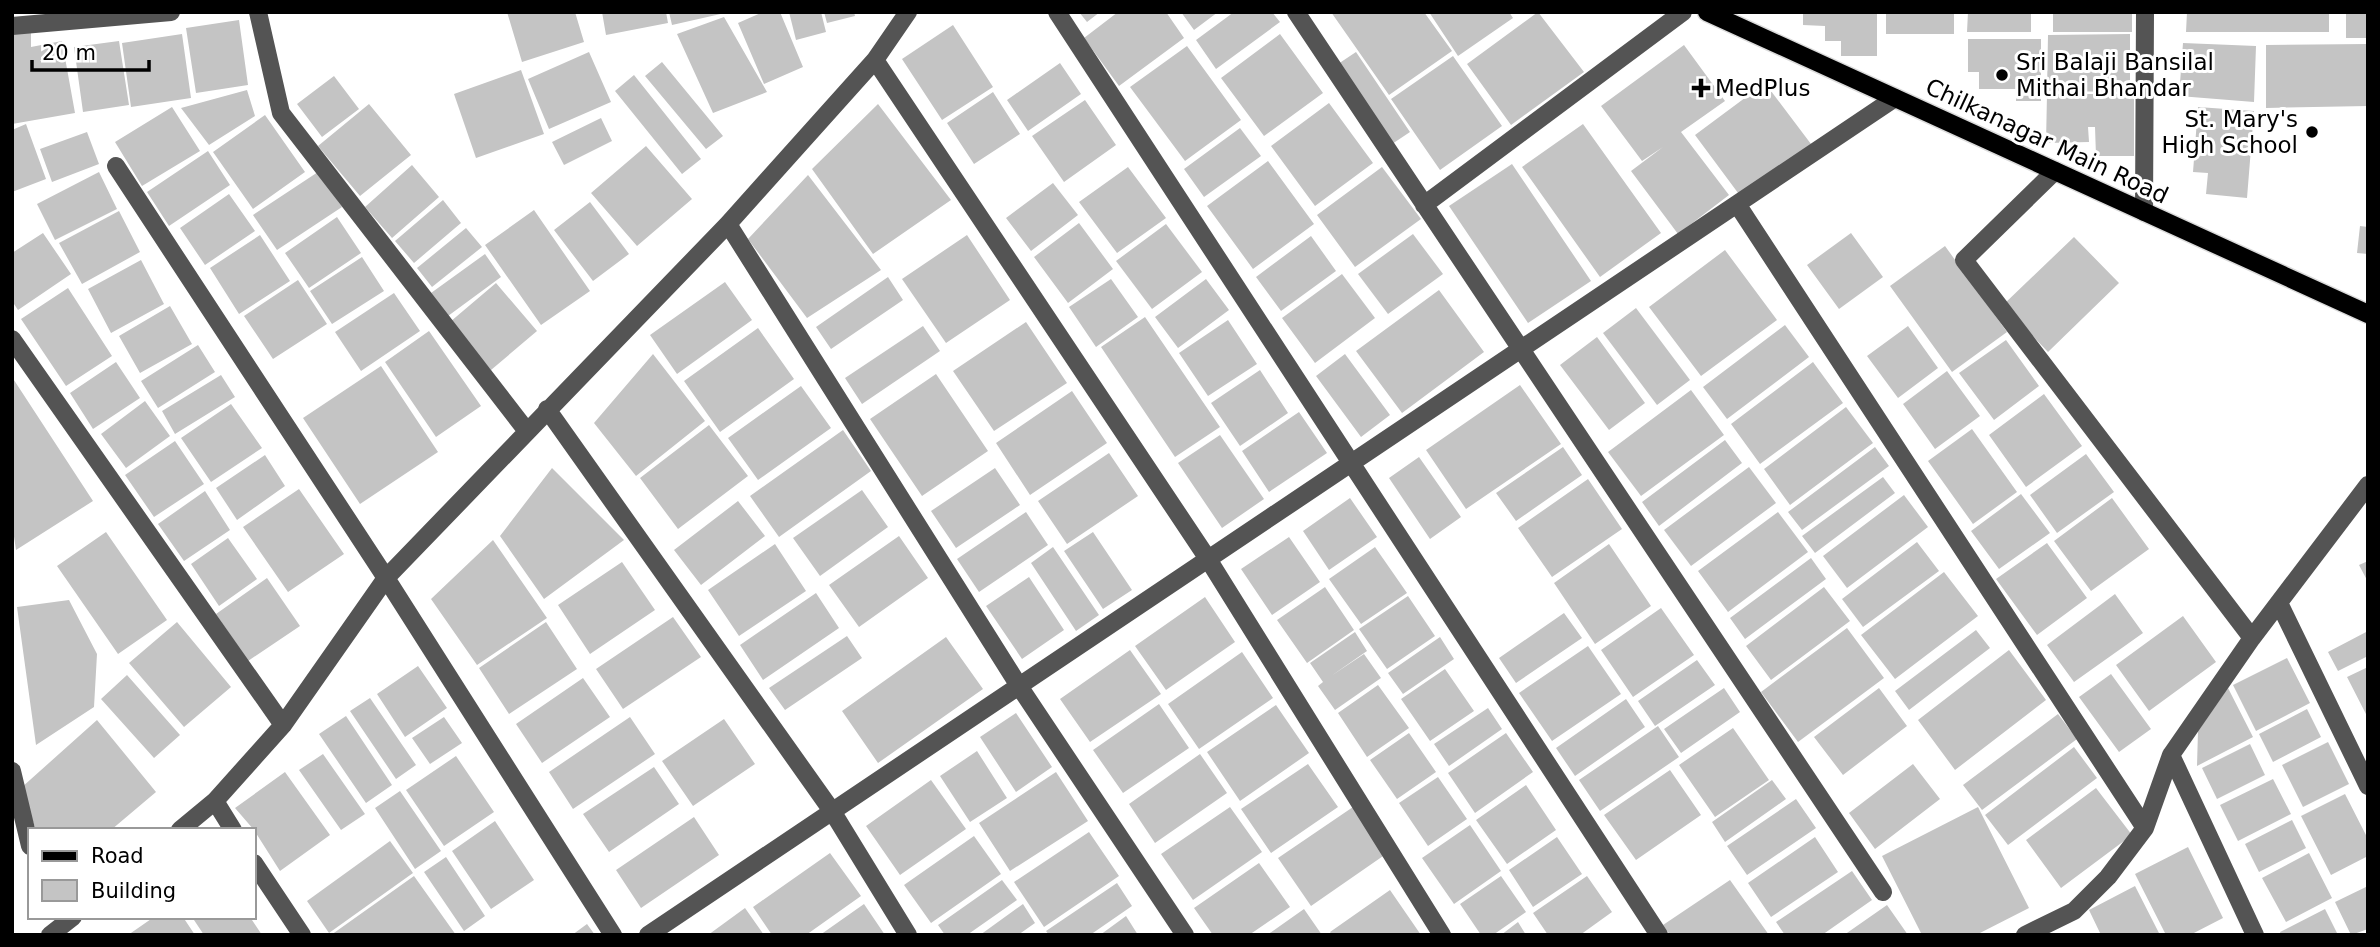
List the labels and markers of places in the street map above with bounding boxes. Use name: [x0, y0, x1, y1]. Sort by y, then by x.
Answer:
place label: Sri Balaji Bansilal Mithai Bhandar: [2016, 49, 2214, 101]
marker: Sri Balaji Bansilal Mithai Bhandar: [1994, 67, 2010, 83]
place label: MedPlus: [1715, 75, 1810, 101]
marker: MedPlus: [1693, 80, 1709, 96]
place label: St. Mary's High School: [2161, 106, 2298, 158]
marker: St. Mary's High School: [2304, 124, 2320, 140]

